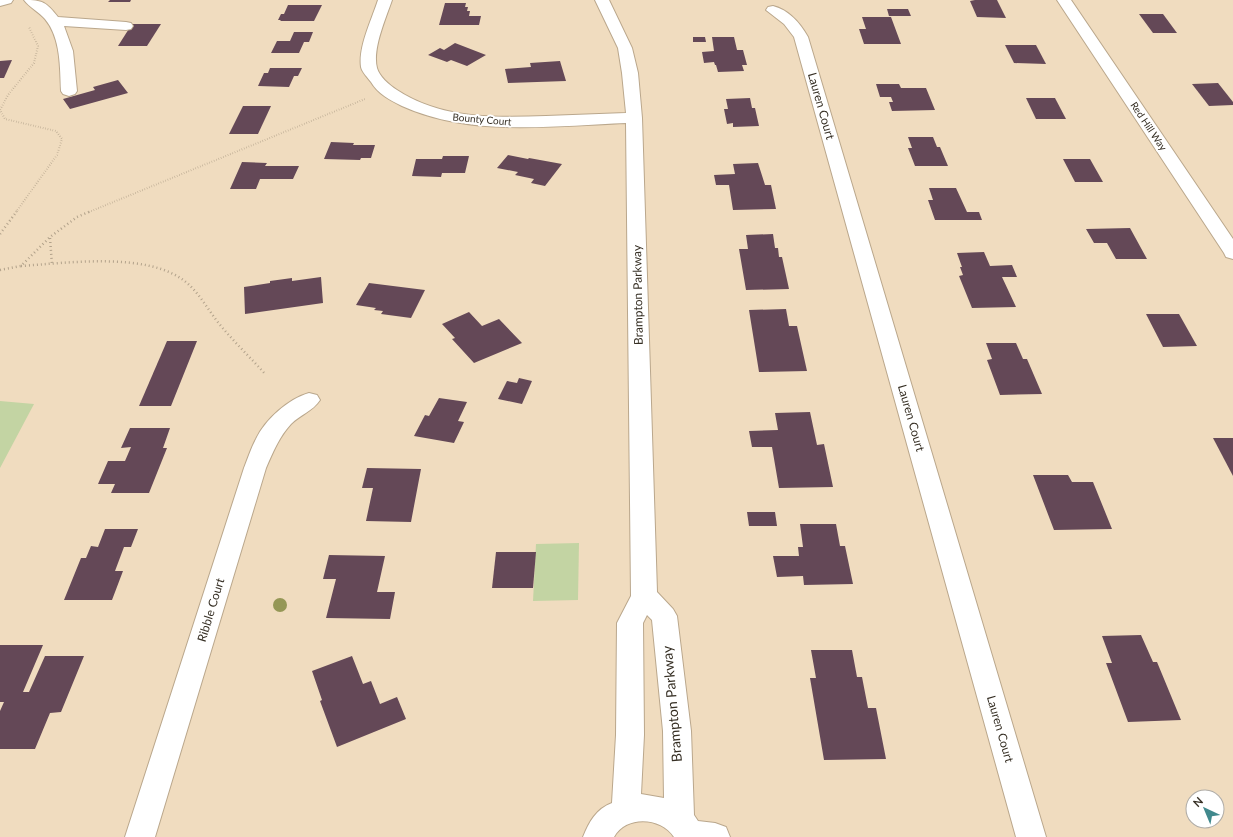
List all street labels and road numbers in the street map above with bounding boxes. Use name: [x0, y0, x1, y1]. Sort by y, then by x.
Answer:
street label: Lauren Court: [805, 71, 838, 142]
street label: Red Hill Way: [1128, 99, 1170, 153]
street label: Bounty Court: [452, 110, 512, 128]
street label: Brampton Parkway: [629, 244, 646, 345]
street label: Lauren Court: [895, 383, 928, 454]
street label: Ribble Court: [194, 575, 228, 644]
street label: Brampton Parkway: [658, 644, 685, 763]
street label: Lauren Court: [984, 694, 1017, 765]

